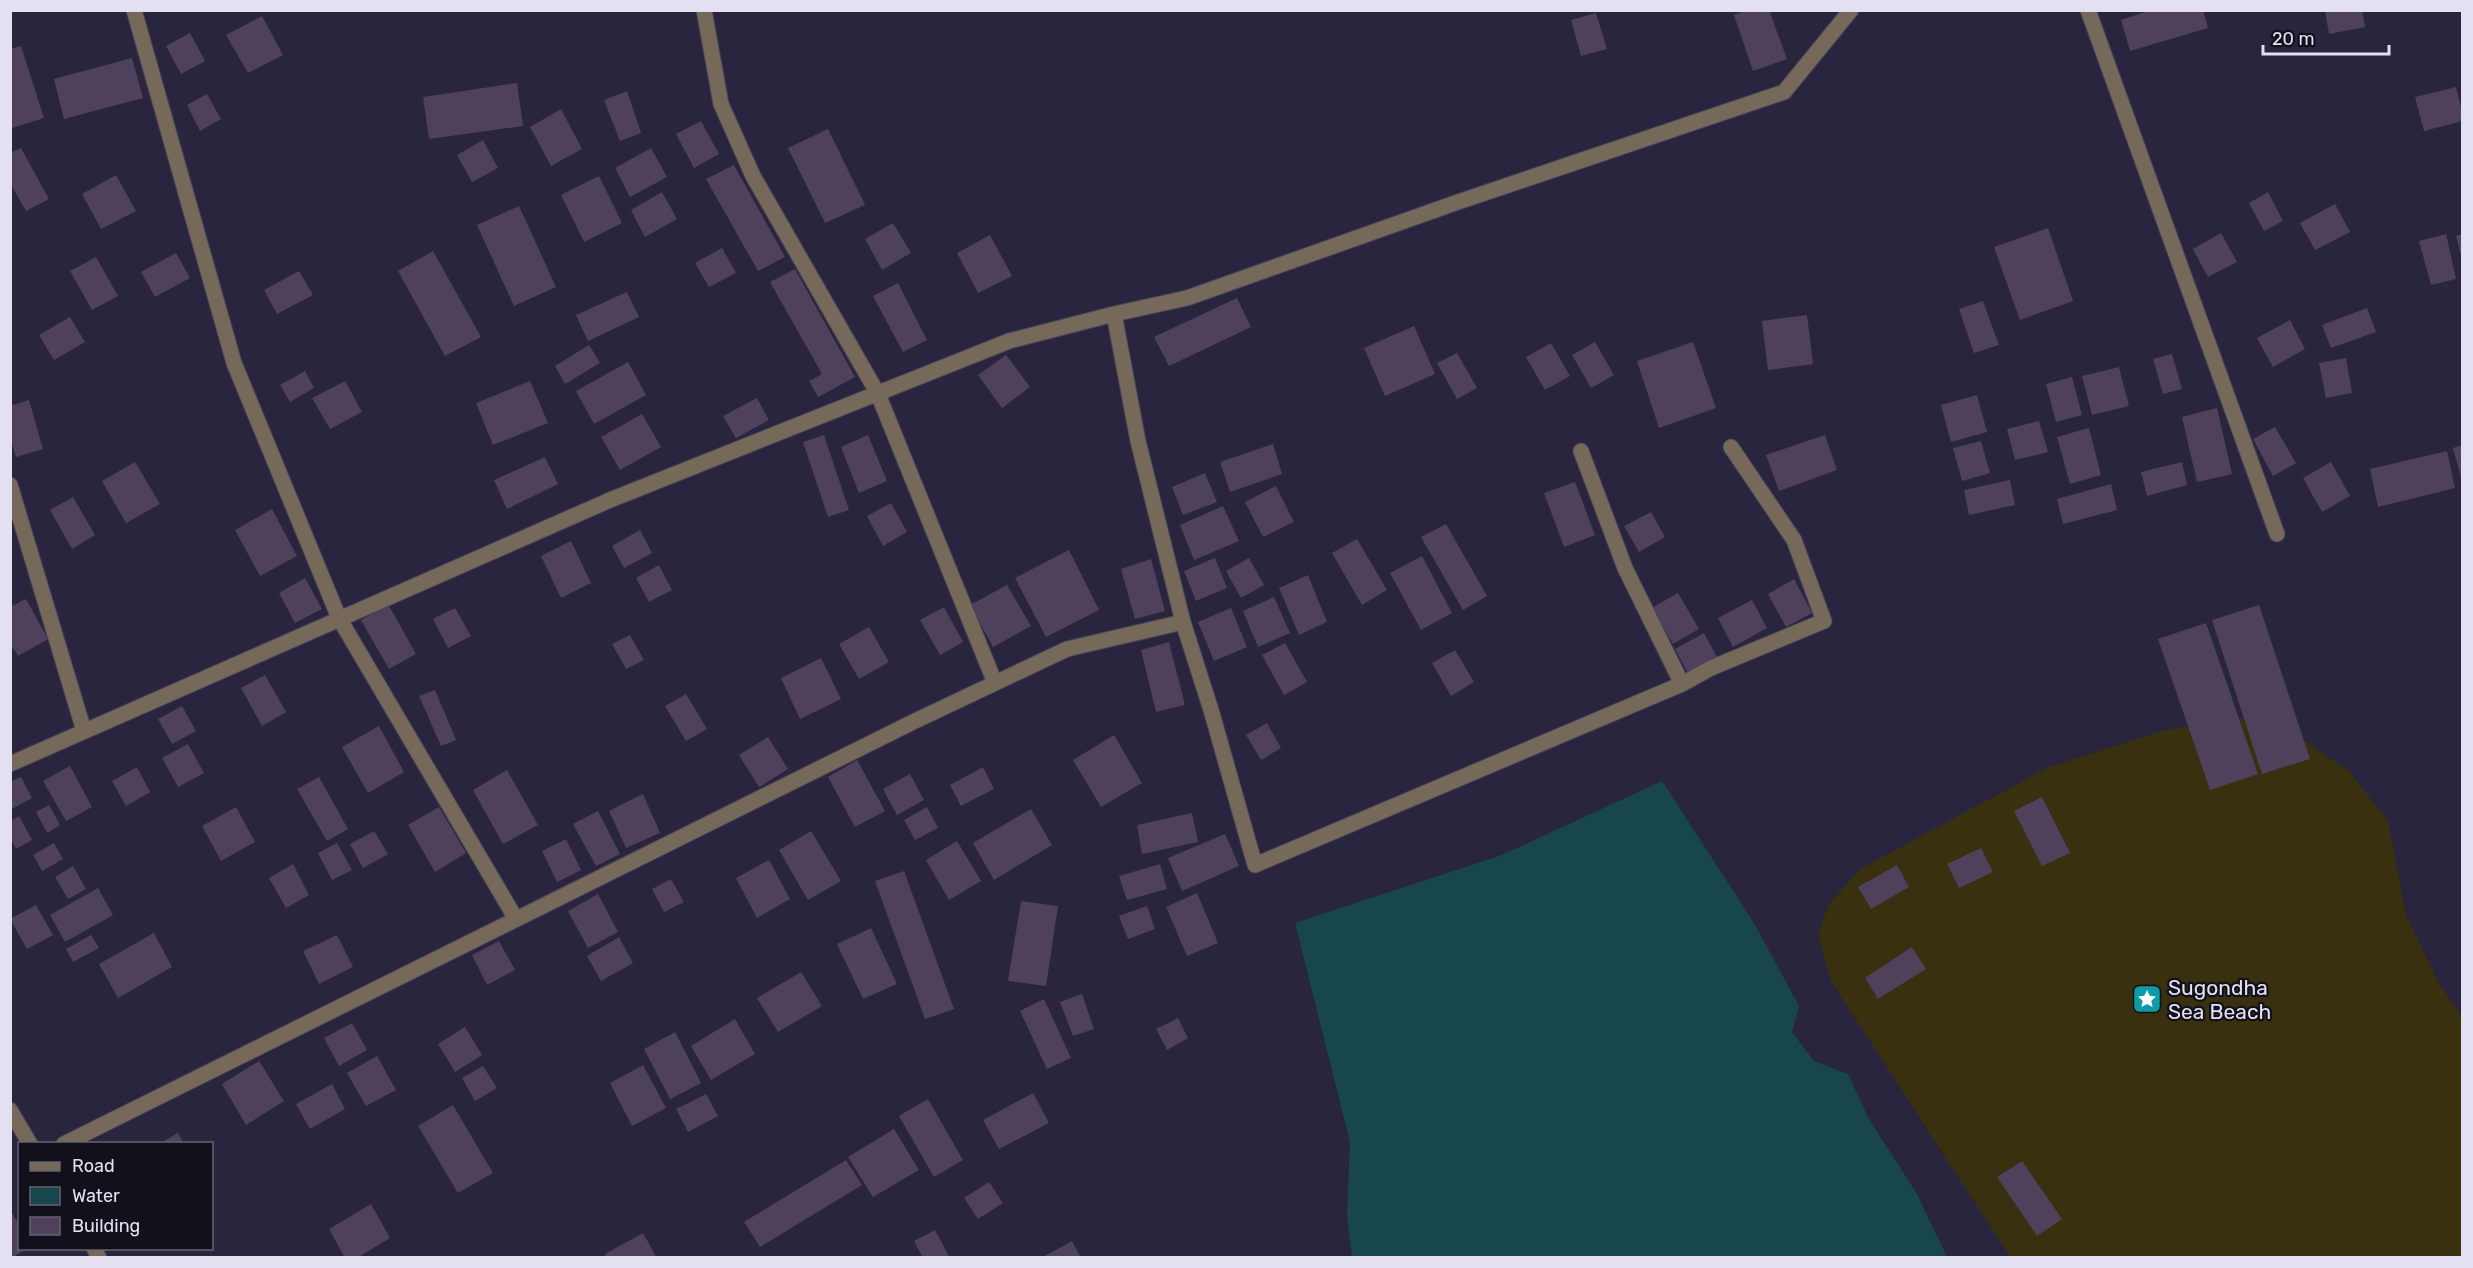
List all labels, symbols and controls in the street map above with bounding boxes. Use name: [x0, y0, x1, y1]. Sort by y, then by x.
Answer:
scale bar: [2263, 18, 2389, 56]
text: 20 m: [2272, 28, 2314, 50]
place label: Sugondha Sea Beach: [2168, 975, 2271, 1024]
place icon: Sugondha Sea Beach: [2131, 983, 2163, 1015]
legend: [18, 1142, 213, 1250]
text: Road: [72, 1155, 115, 1177]
text: Water: [72, 1185, 120, 1207]
text: Building: [72, 1215, 140, 1237]

